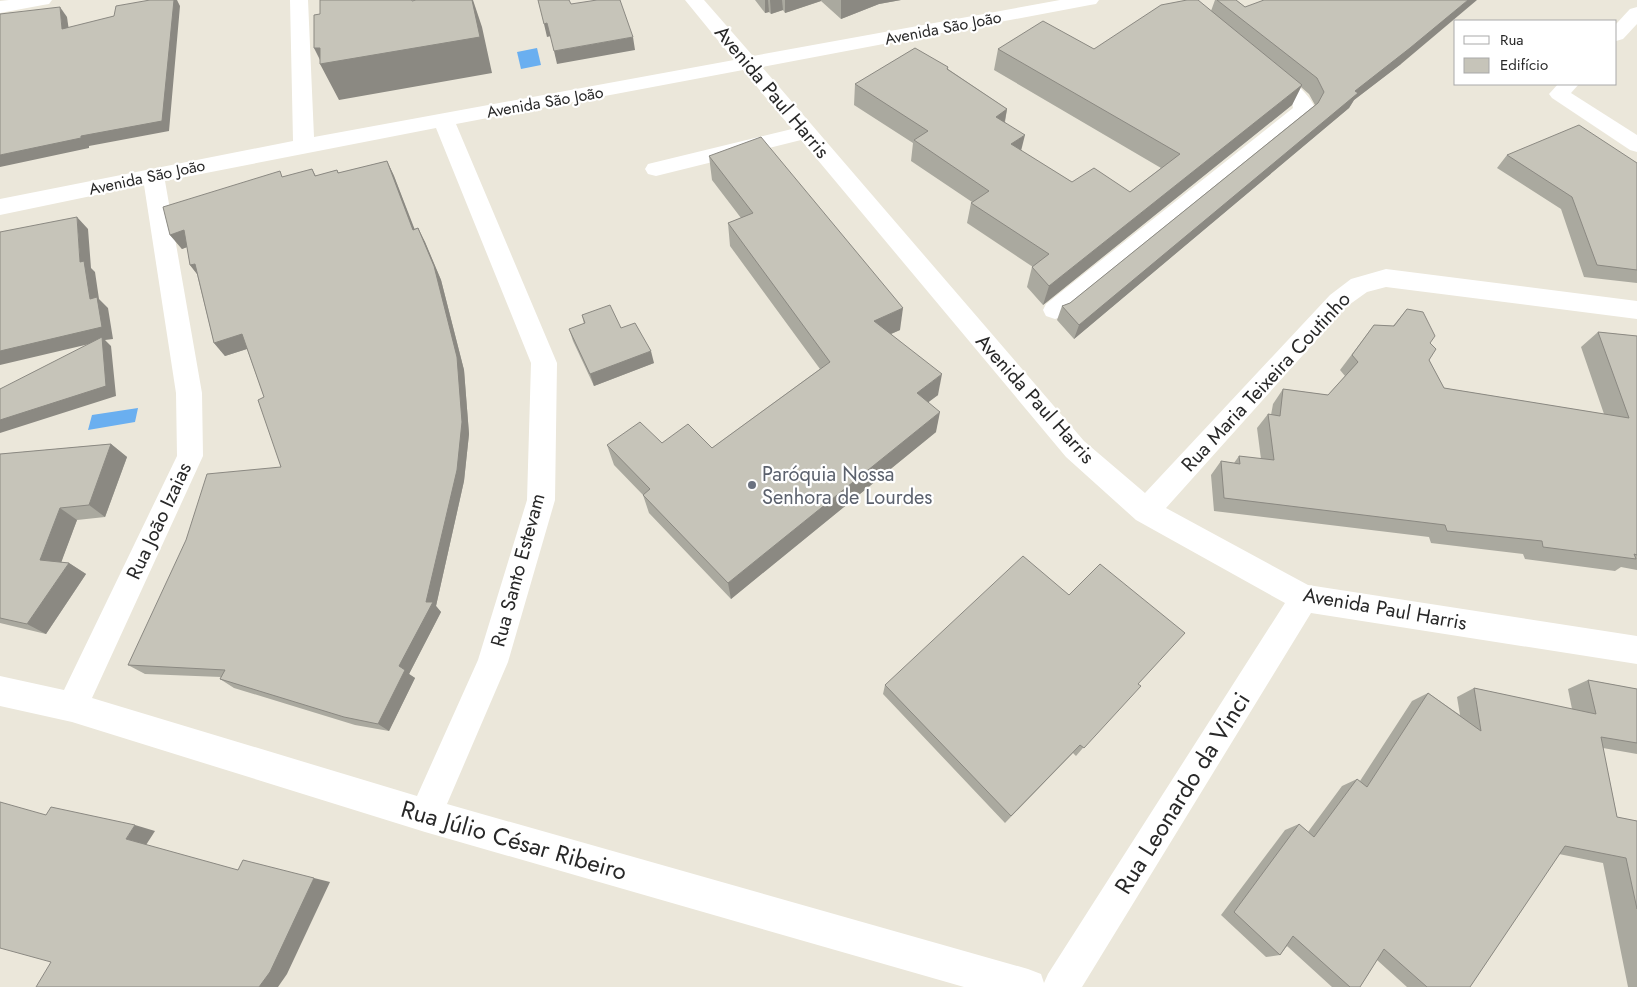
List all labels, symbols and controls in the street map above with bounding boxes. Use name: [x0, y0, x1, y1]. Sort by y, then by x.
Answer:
street label: Avenida São João: [883, 5, 1003, 51]
street label: Avenida Paul Harris: [708, 19, 836, 165]
legend: [1454, 20, 1617, 85]
text: Rua: [1500, 29, 1524, 51]
text: Edifício: [1500, 54, 1548, 76]
street label: Avenida São João: [485, 80, 605, 124]
street label: Avenida São João: [87, 153, 207, 201]
street label: Rua Maria Teixeira Coutinho: [1175, 285, 1357, 478]
street label: Avenida Paul Harris: [969, 328, 1101, 470]
street label: Rua João Izaias: [119, 458, 199, 584]
place label: Paróquia Nossa Senhora de Lourdes: [762, 460, 932, 512]
marker: Paróquia Nossa Senhora de Lourdes: [746, 479, 758, 491]
street label: Rua Santo Estevam: [484, 490, 552, 650]
street label: Avenida Paul Harris: [1301, 580, 1469, 638]
street label: Rua Leonardo da Vinci: [1106, 685, 1258, 901]
street label: Rua Júlio César Ribeiro: [397, 791, 631, 889]

